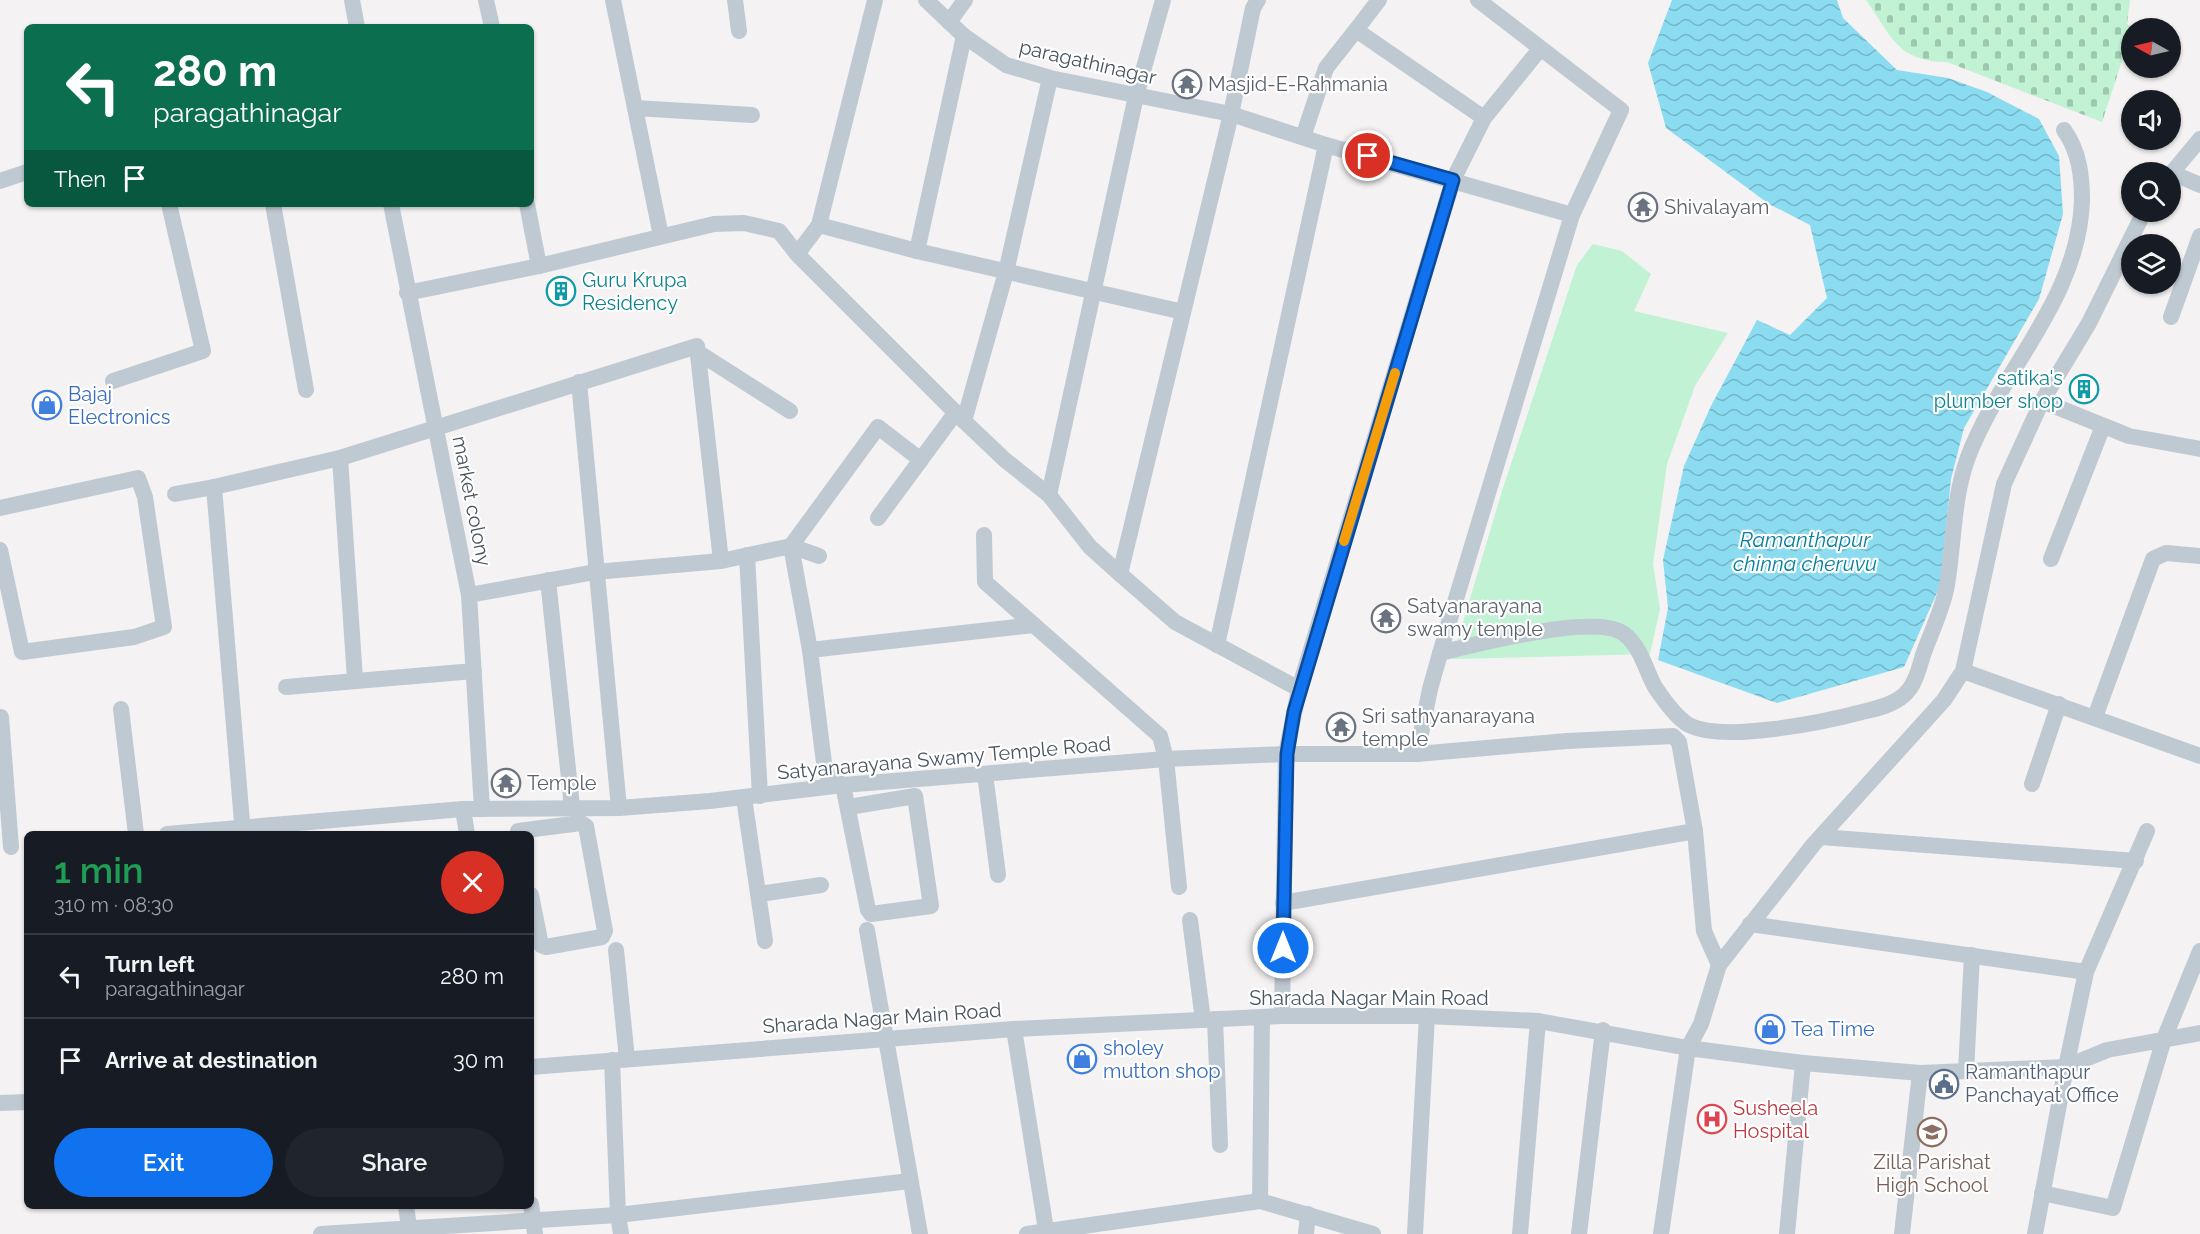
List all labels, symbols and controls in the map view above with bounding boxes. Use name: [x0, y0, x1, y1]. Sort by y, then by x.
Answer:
north arrow: [2121, 18, 2181, 78]
map controls: [2121, 18, 2181, 294]
street label: paragathinagar: [1017, 35, 1159, 89]
text: 280 m: [153, 47, 277, 96]
icon: left: [54, 48, 132, 126]
temple icon: Masjid-E-Rahmania: [1171, 68, 1203, 100]
place label: Masjid-E-Rahmania: [1208, 72, 1388, 96]
button: sound: [2121, 90, 2181, 150]
text: paragathinagar: [153, 97, 342, 128]
pin: [1342, 130, 1393, 181]
icon: arrive: [1351, 139, 1384, 172]
icon: arrive: [118, 162, 151, 195]
button: search: [2121, 162, 2181, 222]
text: Then: [54, 166, 106, 192]
temple icon: Shivalayam: [1627, 191, 1659, 223]
place label: Shivalayam: [1664, 195, 1769, 219]
button: layers: [2121, 234, 2181, 294]
place label: Guru Krupa Residency: [582, 268, 687, 315]
building icon: Guru Krupa Residency: [545, 275, 577, 307]
place label: satika's plumber shop: [1934, 366, 2063, 413]
building icon: satika's plumber shop: [2068, 373, 2100, 405]
place label: Bajaj Electronics: [68, 382, 170, 429]
shop icon: Bajaj Electronics: [31, 389, 63, 421]
street label: market colony: [448, 434, 496, 568]
water label: Ramanthapur chinna cheruvu: [1733, 527, 1877, 576]
place label: Satyanarayana swamy temple: [1407, 594, 1543, 641]
temple icon: Satyanarayana swamy temple: [1370, 602, 1402, 634]
place label: Sri sathyanarayana temple: [1362, 704, 1535, 751]
temple icon: Sri sathyanarayana temple: [1325, 711, 1357, 743]
street label: Satyanarayana Swamy Temple Road: [776, 731, 1112, 785]
temple icon: Temple: [490, 767, 522, 799]
place label: Temple: [527, 771, 597, 795]
text: 1 min: [54, 849, 143, 891]
button: close: [441, 851, 504, 914]
text: 310 m · 08:30: [54, 893, 174, 917]
position arrow: [1251, 916, 1315, 980]
text: Turn left: [105, 951, 195, 977]
icon: left: [54, 960, 87, 993]
text: 280 m: [440, 963, 504, 989]
text: paragathinagar: [105, 977, 245, 1001]
street label: Sharada Nagar Main Road: [1249, 986, 1489, 1010]
street label: Sharada Nagar Main Road: [762, 998, 1002, 1038]
shop icon: Tea Time: [1754, 1013, 1786, 1045]
place label: Tea Time: [1791, 1017, 1875, 1041]
place label: sholey mutton shop: [1103, 1036, 1221, 1083]
shop icon: sholey mutton shop: [1066, 1043, 1098, 1075]
icon: arrive: [54, 1044, 87, 1077]
text: Arrive at destination: [105, 1047, 318, 1073]
text: 30 m: [453, 1047, 504, 1073]
place label: Ramanthapur Panchayat Office: [1965, 1060, 2119, 1107]
public building icon: Ramanthapur Panchayat Office: [1928, 1068, 1960, 1100]
place label: Susheela Hospital: [1733, 1096, 1818, 1143]
hospital icon: Susheela Hospital: [1696, 1103, 1728, 1135]
school or university icon: Zilla Parishat High School: [1916, 1116, 1948, 1148]
button: Exit: [54, 1128, 273, 1197]
button: Share: [285, 1128, 504, 1197]
place label: Zilla Parishat High School: [1873, 1150, 1991, 1197]

